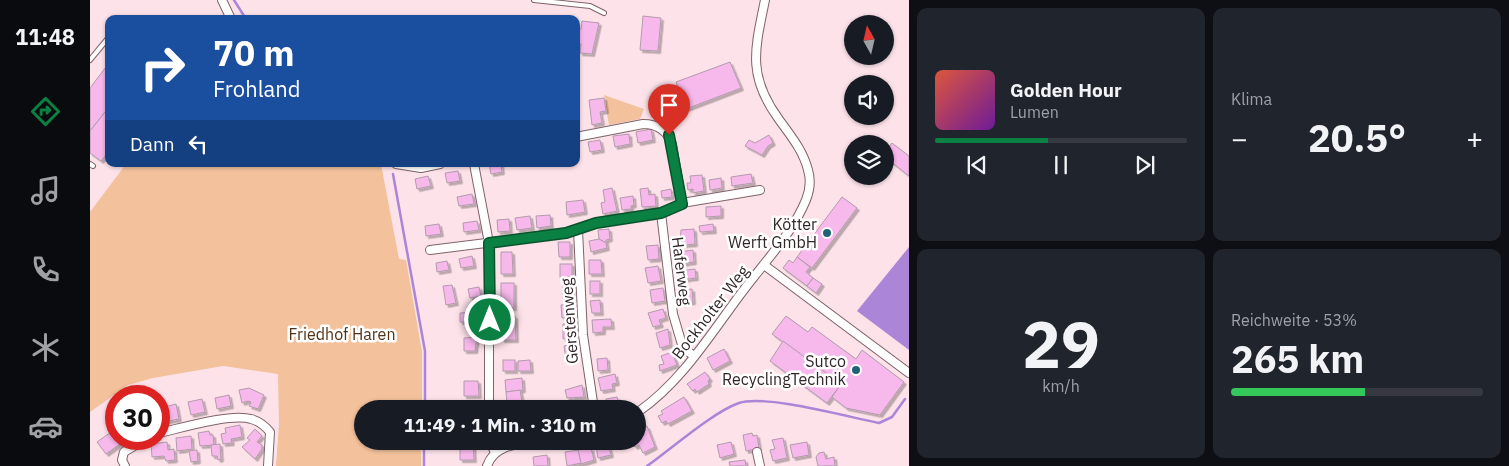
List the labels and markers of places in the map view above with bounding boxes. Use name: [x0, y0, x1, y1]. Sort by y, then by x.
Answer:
pin: [648, 84, 690, 135]
place label: Kötter Werft GmbH: [728, 214, 817, 252]
marker: Kötter Werft GmbH: [821, 227, 833, 239]
place label: Sutco RecyclingTechnik: [722, 351, 847, 389]
marker: Sutco RecyclingTechnik: [850, 364, 862, 376]

